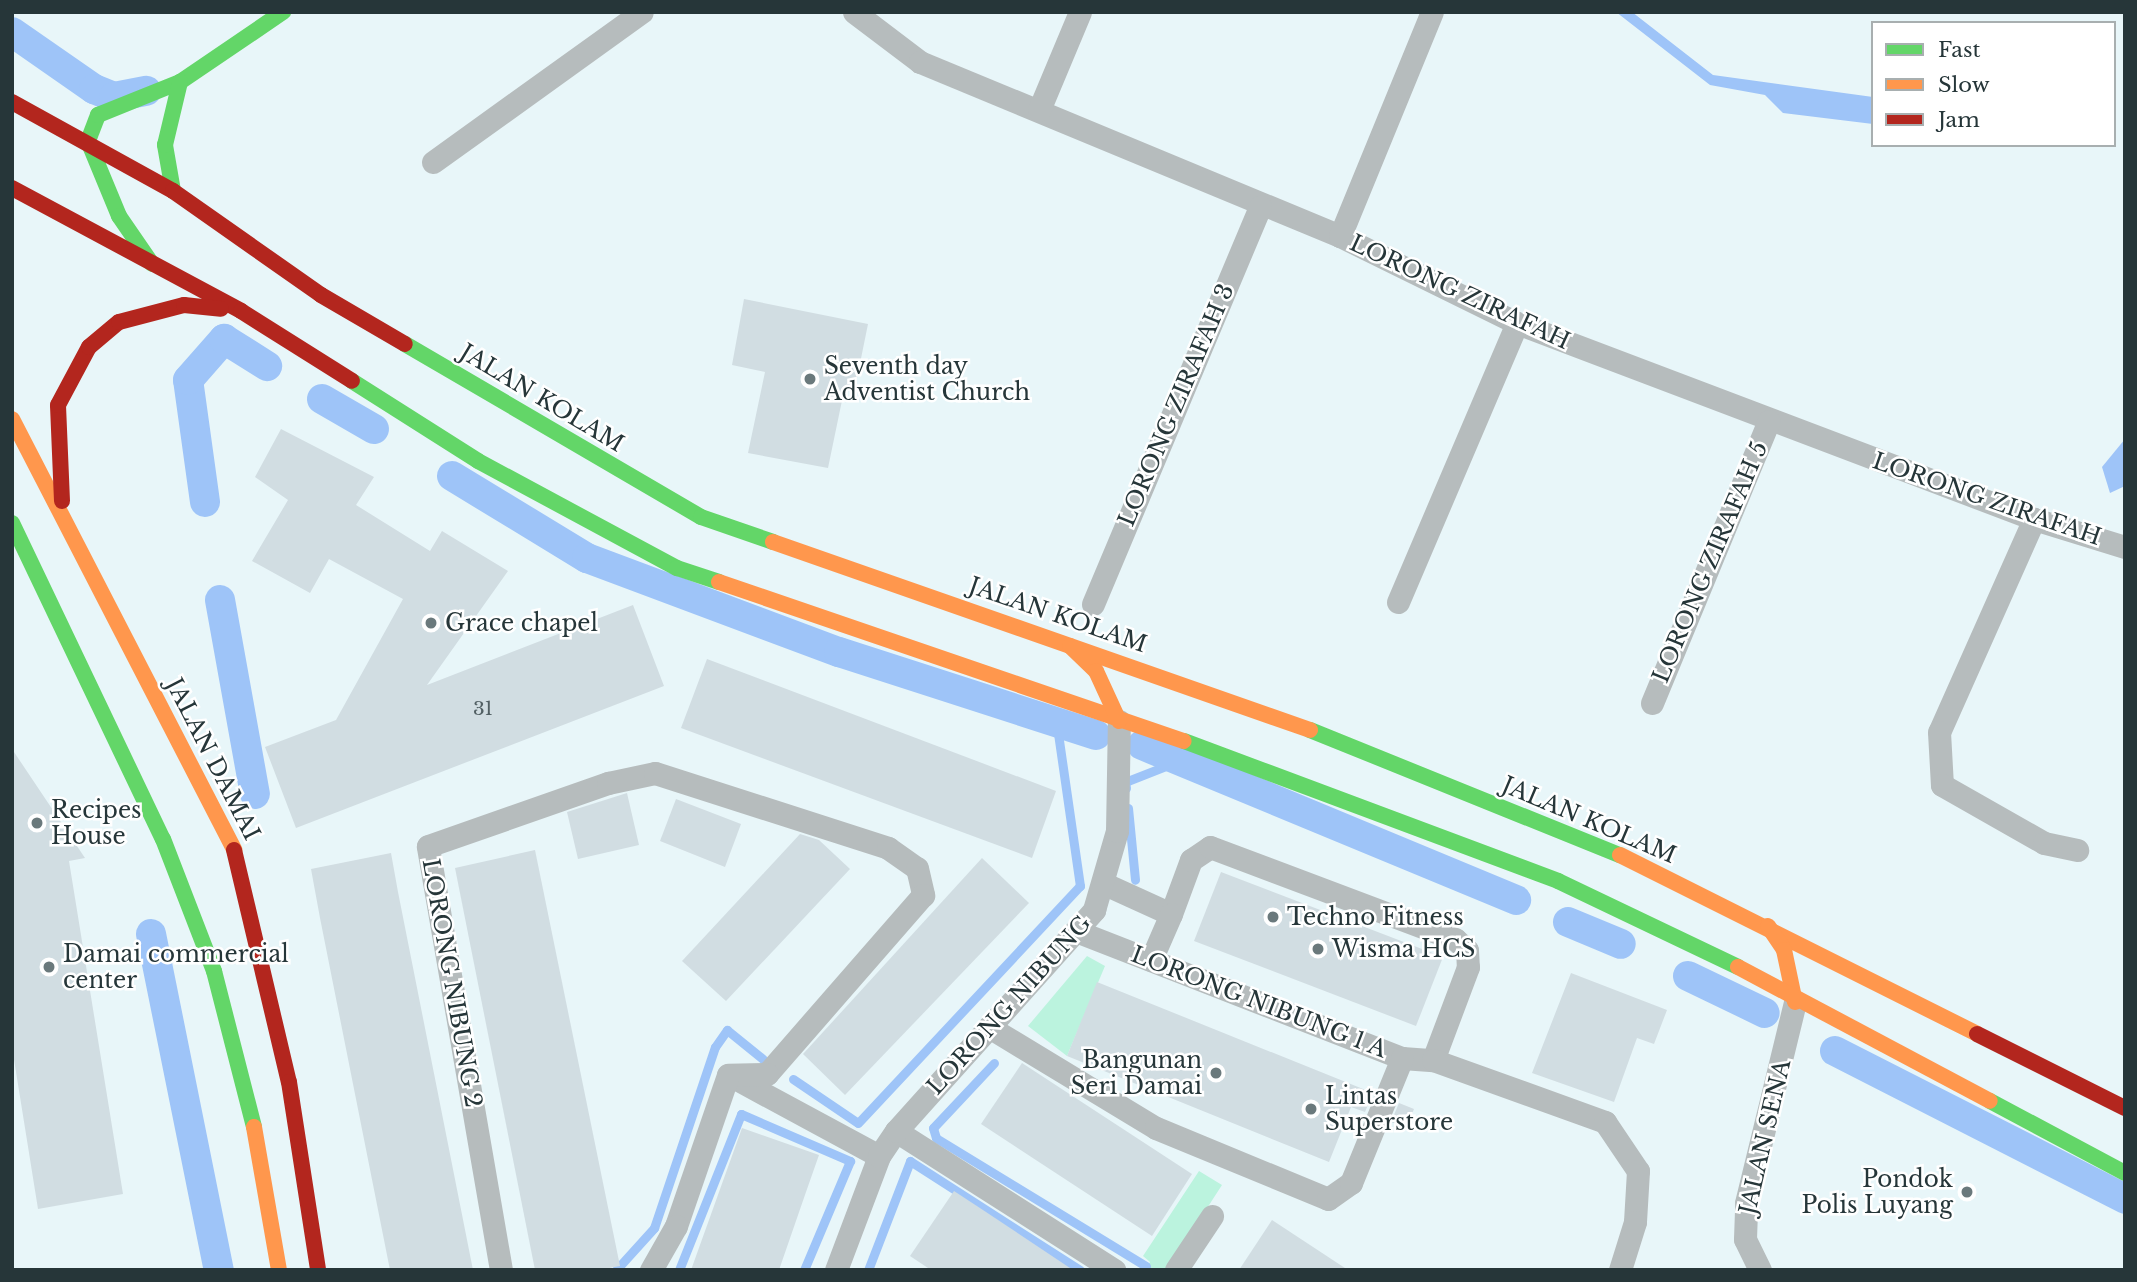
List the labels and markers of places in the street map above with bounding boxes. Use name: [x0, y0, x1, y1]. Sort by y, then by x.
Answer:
place label: Seventh day Adventist Church: [824, 352, 1030, 406]
marker: Seventh day Adventist Church: [802, 371, 818, 387]
place label: Grace chapel: [445, 609, 598, 637]
marker: Grace chapel: [423, 615, 439, 631]
place label: Recipes House: [51, 796, 142, 850]
marker: Recipes House: [29, 815, 45, 831]
place label: Techno Fitness: [1287, 903, 1464, 931]
marker: Techno Fitness: [1265, 909, 1281, 925]
place label: Wisma HCS: [1332, 935, 1475, 963]
place label: Damai commercial center: [63, 940, 289, 994]
marker: Wisma HCS: [1310, 941, 1326, 957]
marker: Damai commercial center: [41, 959, 57, 975]
place label: Bangunan Seri Damai: [1070, 1046, 1202, 1100]
marker: Bangunan Seri Damai: [1208, 1065, 1224, 1081]
place label: Lintas Superstore: [1325, 1082, 1453, 1136]
marker: Lintas Superstore: [1303, 1101, 1319, 1117]
place label: Pondok Polis Luyang: [1802, 1165, 1953, 1219]
marker: Pondok Polis Luyang: [1959, 1184, 1975, 1200]

